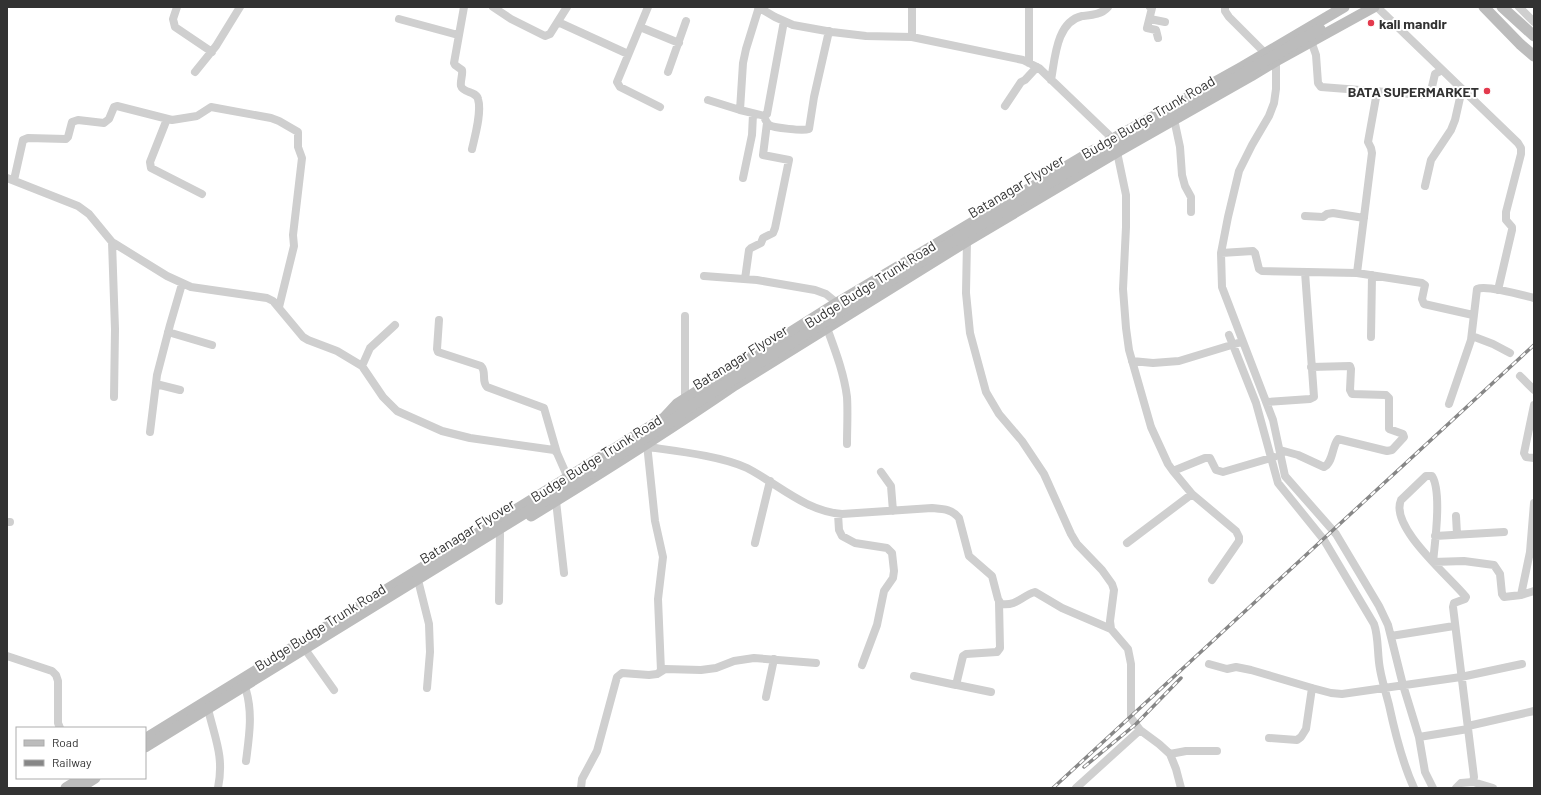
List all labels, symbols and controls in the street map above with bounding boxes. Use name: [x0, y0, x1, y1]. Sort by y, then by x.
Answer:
place label: kali mandir: [1379, 15, 1448, 32]
marker: kali mandir: [1366, 18, 1376, 28]
street label: Budge Budge Trunk Road: [1078, 72, 1218, 162]
place label: BATA SUPERMARKET: [1348, 83, 1479, 100]
marker: BATA SUPERMARKET: [1482, 86, 1492, 96]
street label: Batanagar Flyover: [965, 151, 1067, 221]
street label: Budge Budge Trunk Road: [801, 237, 939, 331]
street label: Batanagar Flyover: [689, 321, 791, 393]
street label: Budge Budge Trunk Road: [527, 411, 665, 505]
street label: Batanagar Flyover: [416, 495, 518, 567]
street label: Budge Budge Trunk Road: [251, 580, 389, 674]
legend: [16, 727, 146, 779]
text: Road: [52, 735, 79, 749]
text: Railway: [52, 755, 92, 769]

